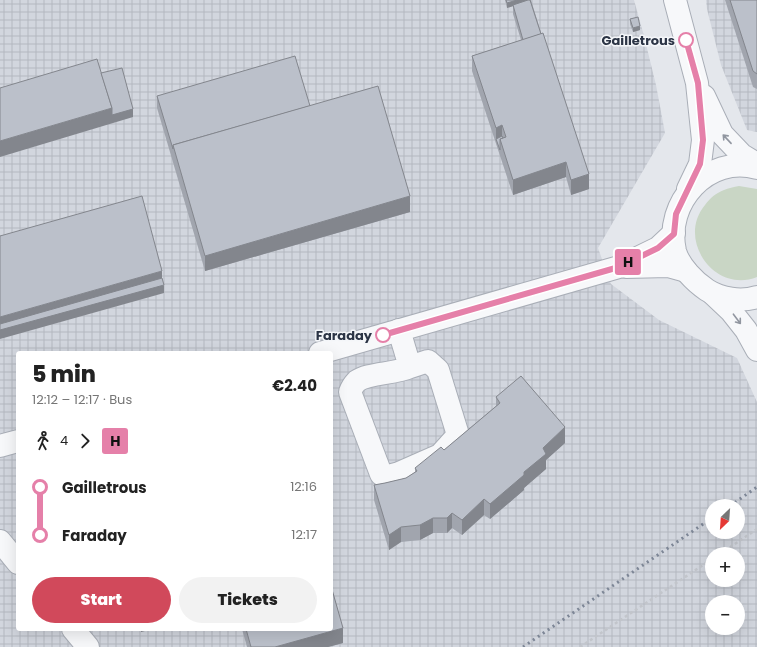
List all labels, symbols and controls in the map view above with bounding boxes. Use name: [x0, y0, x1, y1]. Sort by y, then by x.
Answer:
place label: Gailletrous: [602, 31, 675, 50]
marker: Gailletrous: [678, 32, 694, 48]
one-way arrow: [723, 134, 732, 144]
line badge: H: [615, 249, 641, 275]
text: H: [623, 252, 633, 272]
one-way arrow: [733, 313, 742, 324]
place label: Faraday: [316, 326, 373, 345]
marker: Faraday: [375, 327, 391, 343]
text: 5 min: [32, 359, 96, 390]
text: €2.40: [272, 375, 317, 396]
text: 12:12 – 12:17 · Bus: [32, 390, 132, 409]
icon: walk: [32, 430, 54, 452]
icon: forward: [74, 430, 96, 452]
text: 4: [60, 431, 68, 450]
text: H: [110, 431, 120, 451]
text: Gailletrous: [62, 477, 147, 498]
text: 12:16: [290, 477, 317, 496]
north arrow: [705, 499, 745, 539]
map controls: [705, 499, 745, 635]
text: Faraday: [62, 525, 127, 546]
text: 12:17: [291, 525, 317, 544]
button: +: [705, 547, 745, 587]
button: Start: [32, 577, 171, 623]
button: Tickets: [179, 577, 317, 623]
button: −: [705, 595, 745, 635]

